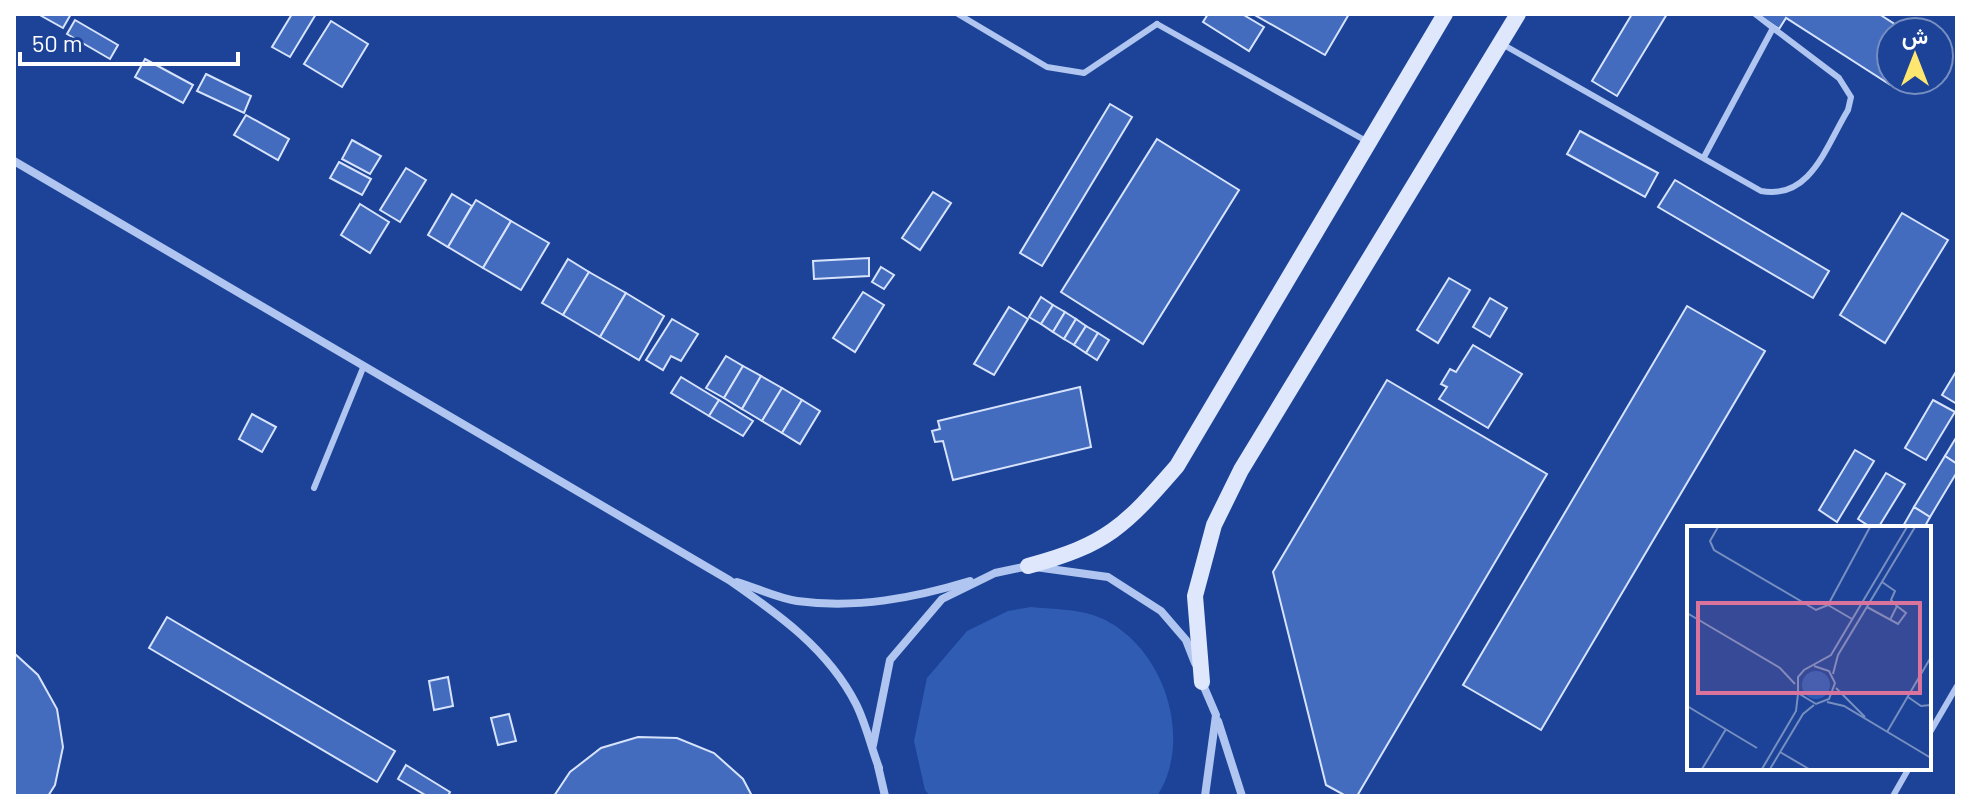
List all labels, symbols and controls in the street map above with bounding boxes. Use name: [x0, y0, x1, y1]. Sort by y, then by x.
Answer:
scale bar: [20, 16, 238, 66]
north arrow: [1875, 16, 1955, 96]
text: ش: [1902, 22, 1928, 50]
text: 50 m: [32, 28, 83, 57]
inset map: [1687, 526, 1931, 770]

